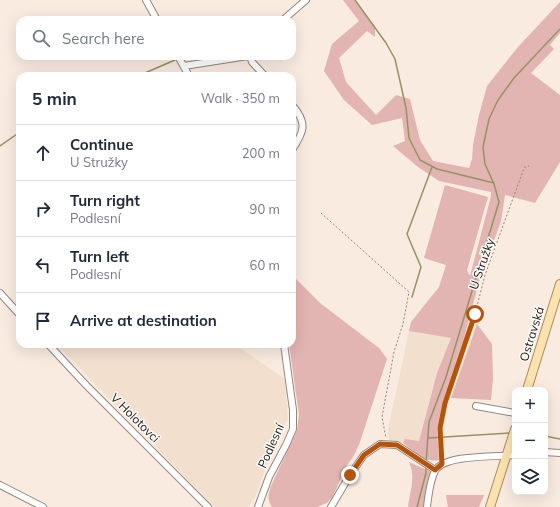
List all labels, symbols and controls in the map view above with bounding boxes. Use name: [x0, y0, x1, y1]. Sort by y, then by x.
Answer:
search box: [16, 16, 296, 60]
icon: search: [30, 27, 52, 49]
text: Search here: [62, 29, 144, 48]
text: 5 min: [32, 88, 77, 109]
text: Walk · 350 m: [201, 90, 280, 106]
text: Continue: [70, 135, 133, 154]
icon: ahead: [32, 142, 54, 164]
text: 200 m: [242, 145, 280, 161]
text: U Stružky: [70, 154, 128, 170]
text: Turn right: [70, 191, 140, 210]
icon: right: [32, 198, 54, 220]
text: 90 m: [250, 201, 280, 217]
text: Podlesní: [70, 210, 121, 226]
street label: U Stružky: [466, 236, 498, 292]
text: Turn left: [70, 247, 129, 266]
icon: left: [32, 254, 54, 276]
text: 60 m: [250, 257, 280, 273]
text: Podlesní: [70, 266, 121, 282]
route start: [466, 305, 484, 323]
street label: Ostravská: [516, 305, 547, 363]
icon: arrive: [32, 310, 54, 332]
text: Arrive at destination: [70, 311, 217, 330]
map controls: [512, 387, 548, 495]
button: +: [512, 387, 548, 423]
street label: V Holotovci: [108, 390, 163, 445]
street label: Podlesní: [254, 420, 287, 470]
button: −: [512, 423, 548, 459]
button: layers: [512, 459, 548, 495]
route end: [341, 466, 359, 484]

